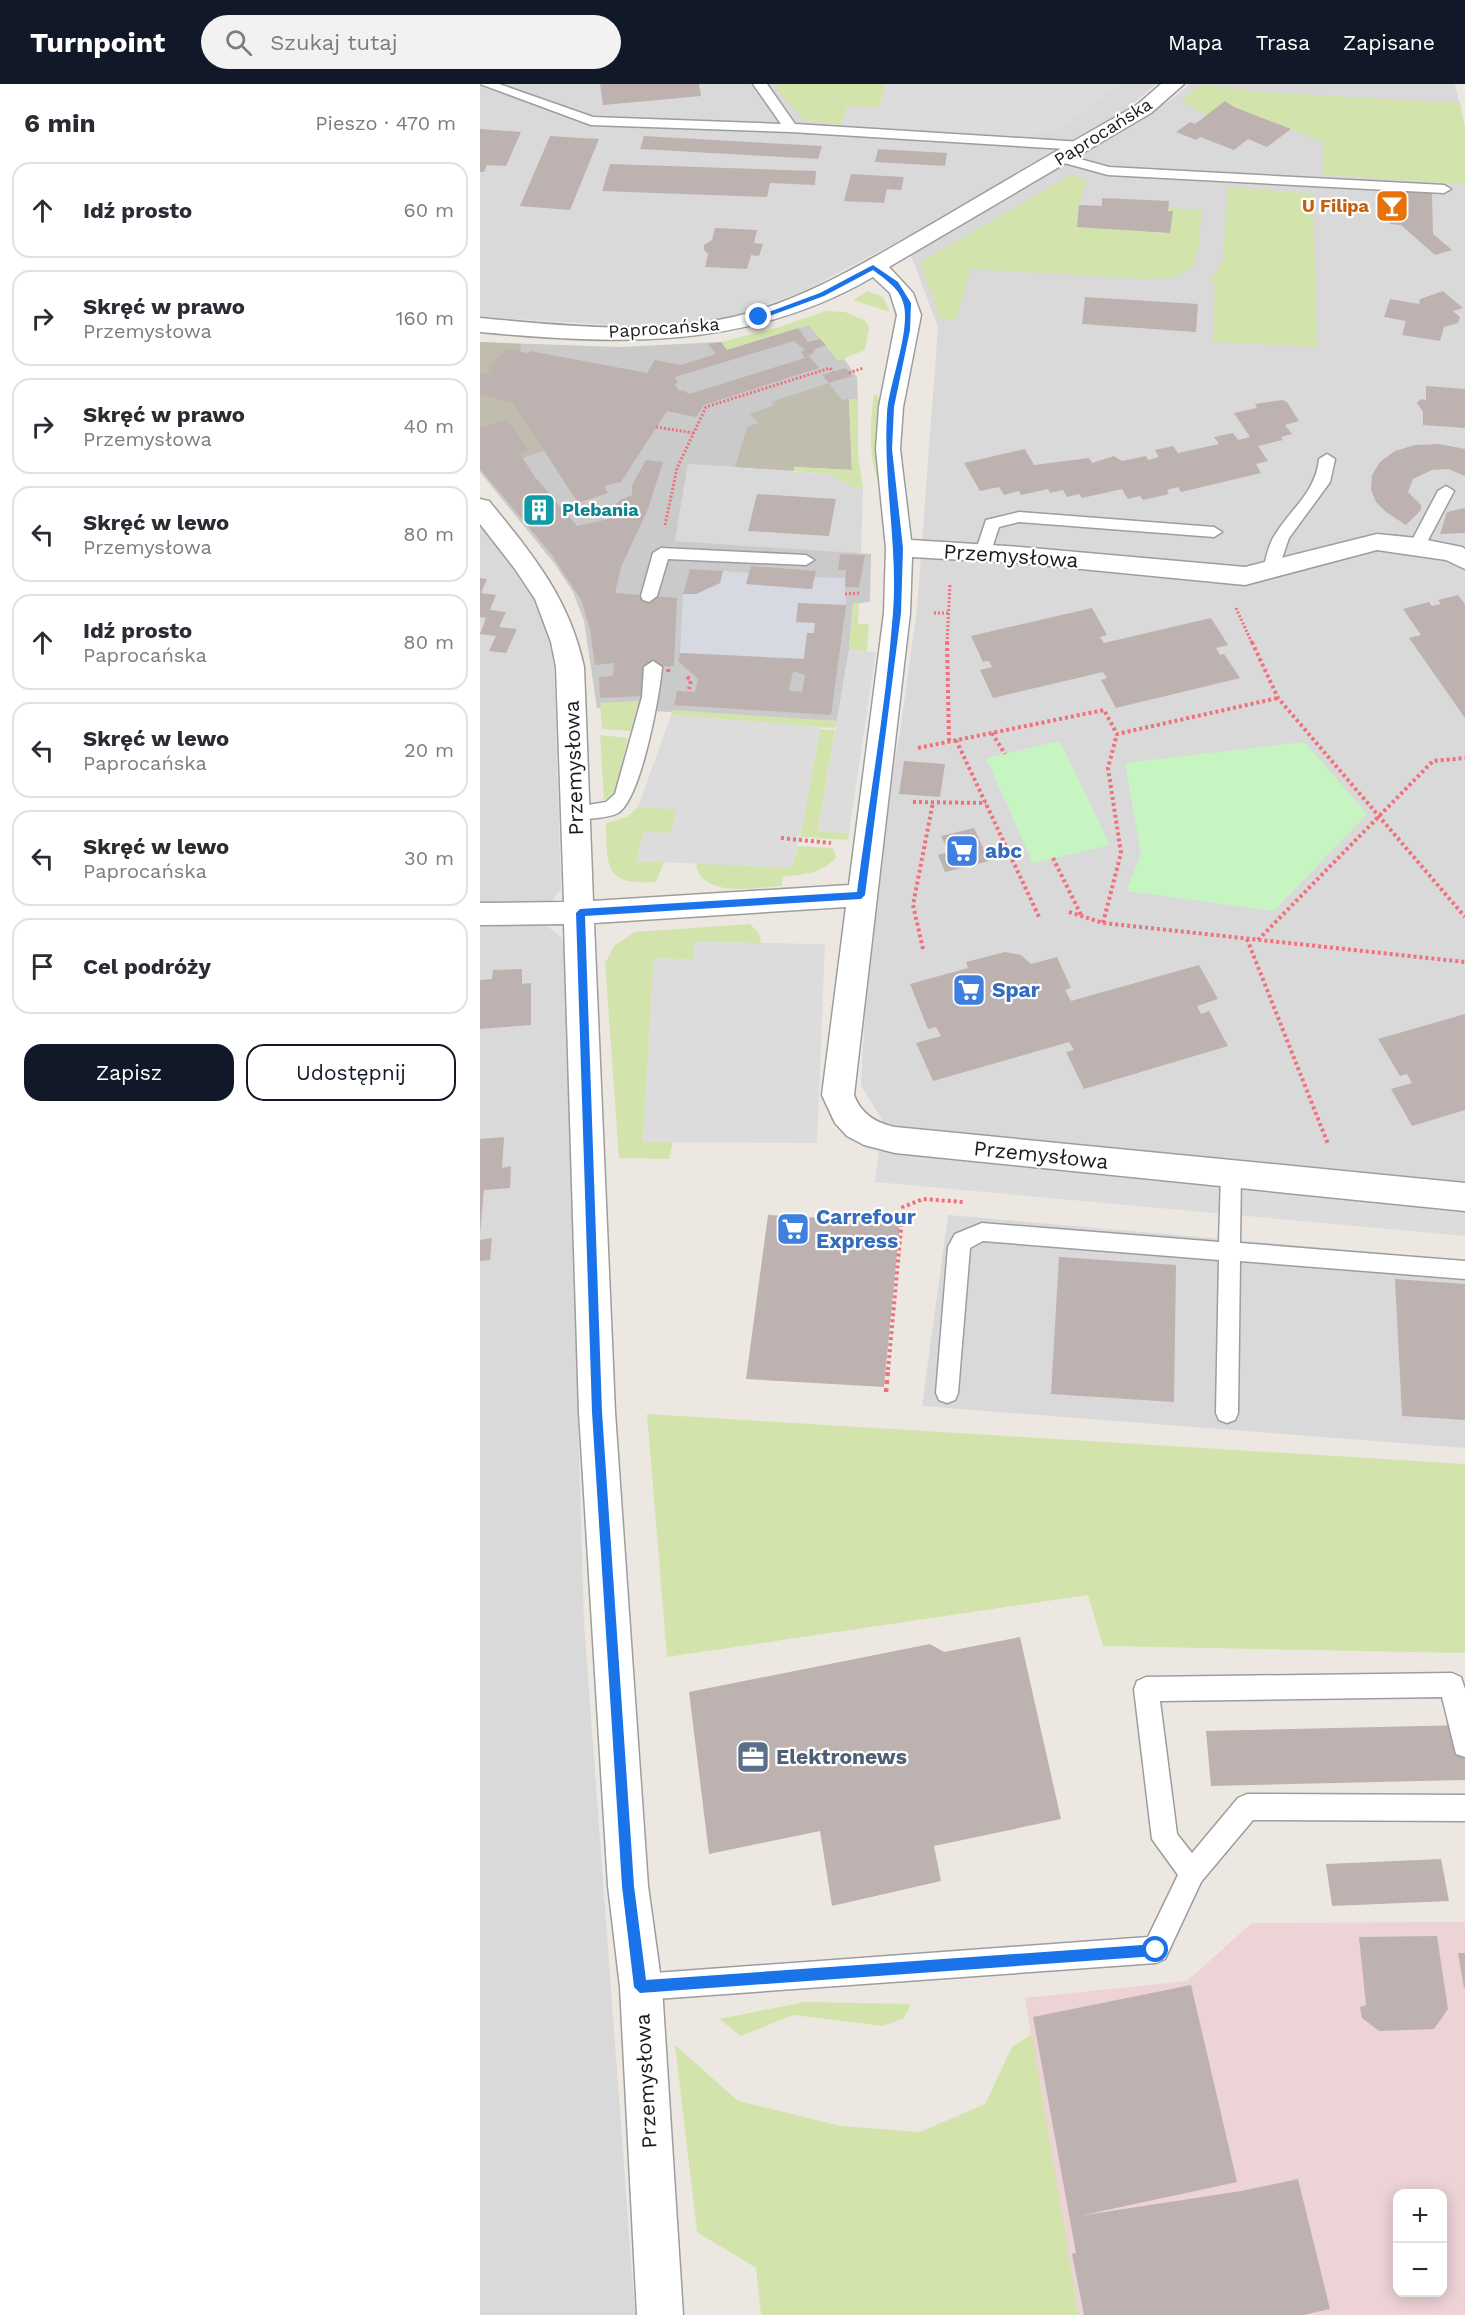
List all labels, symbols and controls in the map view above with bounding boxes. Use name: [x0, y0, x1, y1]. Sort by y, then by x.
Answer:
search box: [201, 15, 621, 69]
text: Turnpoint: [30, 26, 165, 59]
icon: search: [222, 26, 255, 59]
text: Szukaj tutaj: [270, 30, 398, 55]
text: Mapa: [1168, 30, 1223, 55]
text: Trasa: [1256, 30, 1310, 55]
text: Zapisane: [1343, 30, 1435, 55]
street label: Paprocańska: [1050, 93, 1156, 170]
text: 6 min: [24, 108, 96, 138]
text: Pieszo · 470 m: [315, 111, 456, 135]
bar icon: U Filipa: [1374, 188, 1410, 224]
icon: ahead: [26, 194, 59, 227]
place label: U Filipa: [1302, 195, 1370, 216]
text: Idź prosto: [83, 198, 192, 223]
text: 60 m: [404, 198, 454, 222]
text: Skręć w prawo: [83, 294, 245, 319]
icon: right: [26, 302, 59, 335]
route end: [745, 303, 771, 329]
text: 160 m: [396, 306, 454, 330]
street label: Paprocańska: [608, 313, 720, 342]
text: Przemysłowa: [83, 319, 212, 343]
text: Skręć w prawo: [83, 402, 245, 427]
icon: right: [26, 410, 59, 443]
text: 40 m: [403, 414, 454, 438]
text: Przemysłowa: [83, 427, 212, 451]
building icon: Plebania: [521, 492, 557, 528]
place label: Plebania: [562, 499, 639, 520]
text: Skręć w lewo: [83, 510, 229, 535]
icon: left: [26, 518, 59, 551]
text: 80 m: [403, 522, 454, 546]
text: Przemysłowa: [83, 535, 212, 559]
street label: Przemysłowa: [943, 538, 1079, 573]
text: Idź prosto: [83, 618, 192, 643]
icon: ahead: [26, 626, 59, 659]
text: 80 m: [403, 630, 454, 654]
text: Paprocańska: [83, 643, 207, 667]
street label: Przemysłowa: [559, 700, 588, 836]
text: Skręć w lewo: [83, 726, 229, 751]
icon: left: [26, 734, 59, 767]
text: 20 m: [404, 738, 454, 762]
text: Paprocańska: [83, 751, 207, 775]
supermarket icon: abc: [944, 833, 980, 869]
text: Skręć w lewo: [83, 834, 229, 859]
place label: abc: [985, 838, 1022, 863]
icon: left: [26, 842, 59, 875]
text: 30 m: [404, 846, 454, 870]
text: Paprocańska: [83, 859, 207, 883]
icon: arrive: [26, 950, 59, 983]
text: Cel podróży: [83, 954, 211, 979]
supermarket icon: Spar: [951, 972, 987, 1008]
place label: Spar: [992, 977, 1040, 1002]
button: Zapisz: [24, 1044, 234, 1101]
button: Udostępnij: [246, 1044, 456, 1101]
street label: Przemysłowa: [973, 1135, 1110, 1174]
place label: Carrefour Express: [816, 1204, 916, 1253]
supermarket icon: Carrefour Express: [775, 1211, 811, 1247]
office icon: Elektronews: [735, 1739, 771, 1775]
place label: Elektronews: [776, 1744, 907, 1769]
route start: [1142, 1936, 1168, 1962]
street label: Przemysłowa: [629, 2013, 662, 2149]
map controls: [1393, 2189, 1447, 2297]
button: +: [1393, 2189, 1447, 2243]
button: −: [1393, 2243, 1447, 2297]

